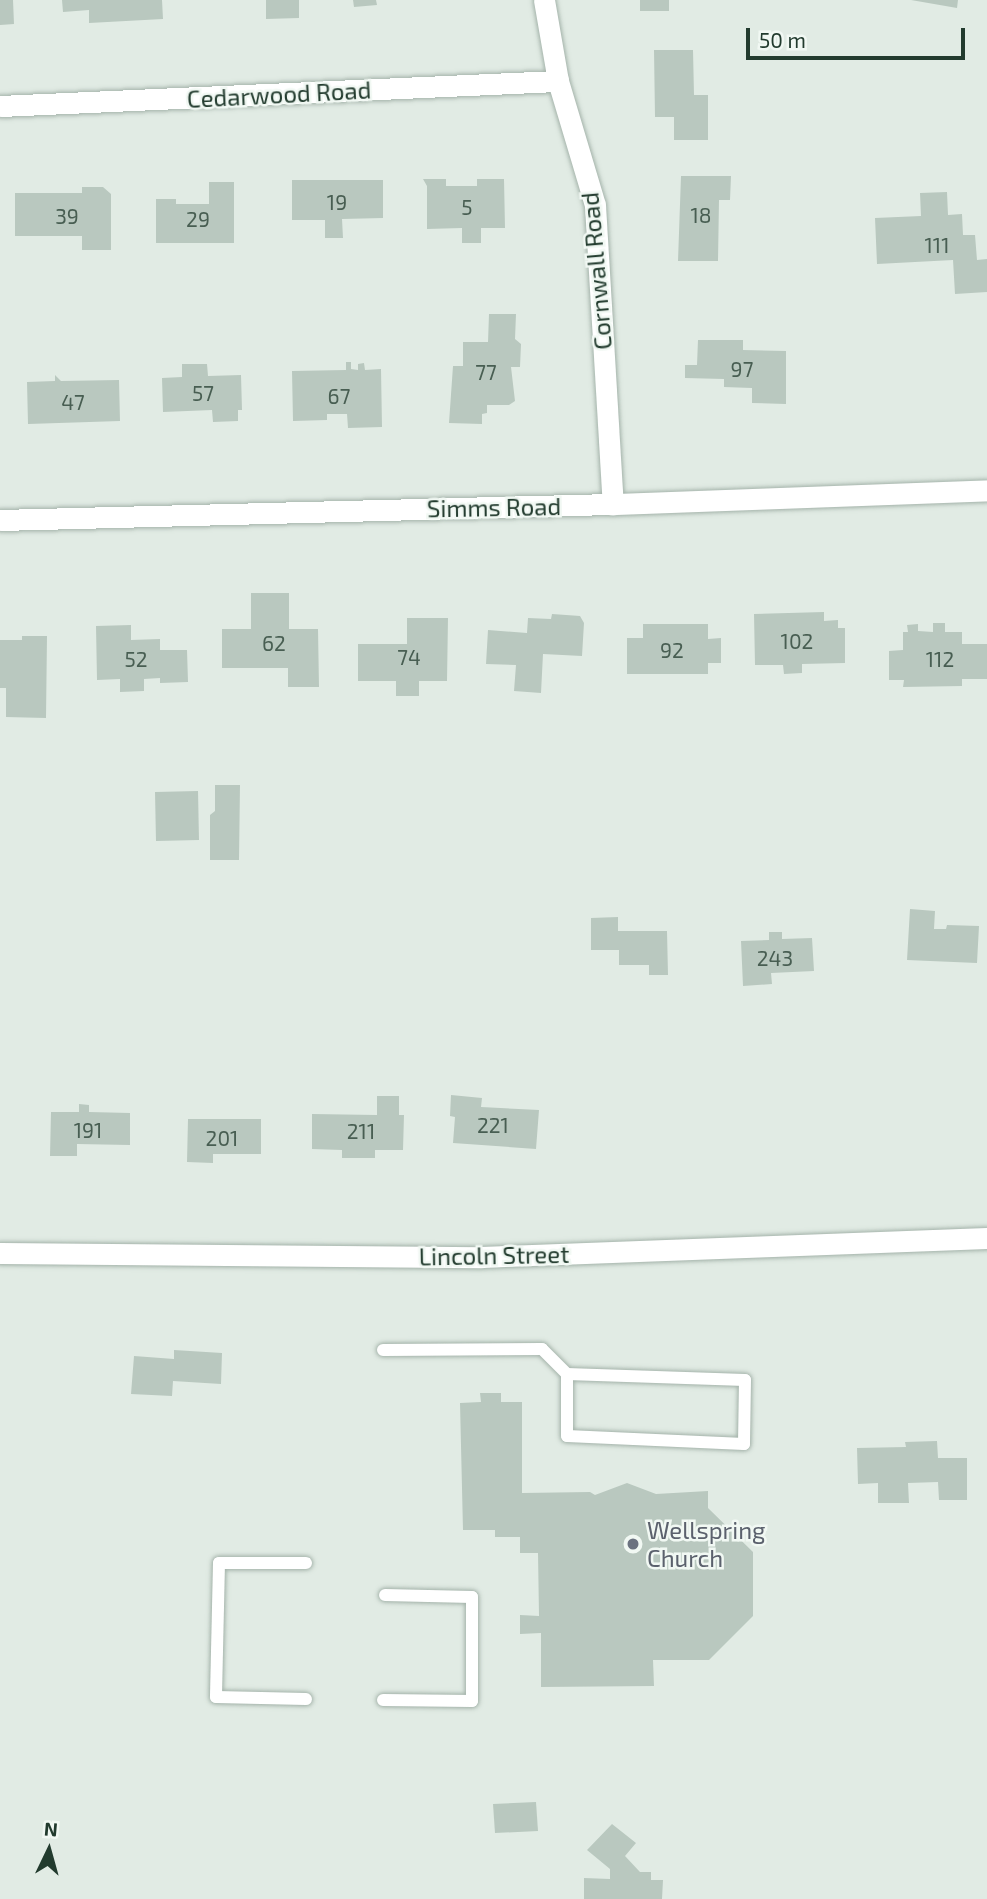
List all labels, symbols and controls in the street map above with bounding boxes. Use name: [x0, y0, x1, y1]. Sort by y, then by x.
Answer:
scale bar: [749, 14, 968, 58]
text: 50 m: [759, 27, 806, 52]
street label: Cedarwood Road: [186, 75, 372, 113]
house number: 19: [327, 189, 347, 215]
street label: Cornwall Road: [575, 191, 617, 351]
house number: 5: [461, 194, 473, 220]
house number: 18: [690, 202, 712, 228]
house number: 39: [55, 203, 79, 229]
house number: 29: [186, 206, 210, 232]
house number: 111: [924, 232, 950, 258]
house number: 97: [731, 356, 753, 382]
house number: 77: [475, 359, 497, 385]
house number: 57: [192, 380, 214, 406]
house number: 67: [328, 383, 350, 409]
house number: 47: [61, 389, 85, 415]
street label: Simms Road: [427, 491, 561, 523]
house number: 102: [781, 628, 813, 654]
house number: 62: [262, 630, 286, 656]
house number: 92: [660, 637, 684, 663]
house number: 74: [397, 644, 421, 670]
house number: 52: [124, 646, 148, 672]
house number: 112: [926, 646, 954, 672]
house number: 243: [757, 945, 793, 971]
house number: 221: [477, 1112, 509, 1138]
house number: 191: [74, 1117, 102, 1143]
house number: 211: [347, 1118, 375, 1144]
house number: 201: [206, 1125, 238, 1151]
street label: Lincoln Street: [418, 1239, 570, 1271]
place label: Wellspring Church: [647, 1516, 765, 1572]
marker: Wellspring Church: [625, 1536, 641, 1552]
north arrow: [14, 1815, 84, 1885]
text: N: [43, 1817, 59, 1841]

